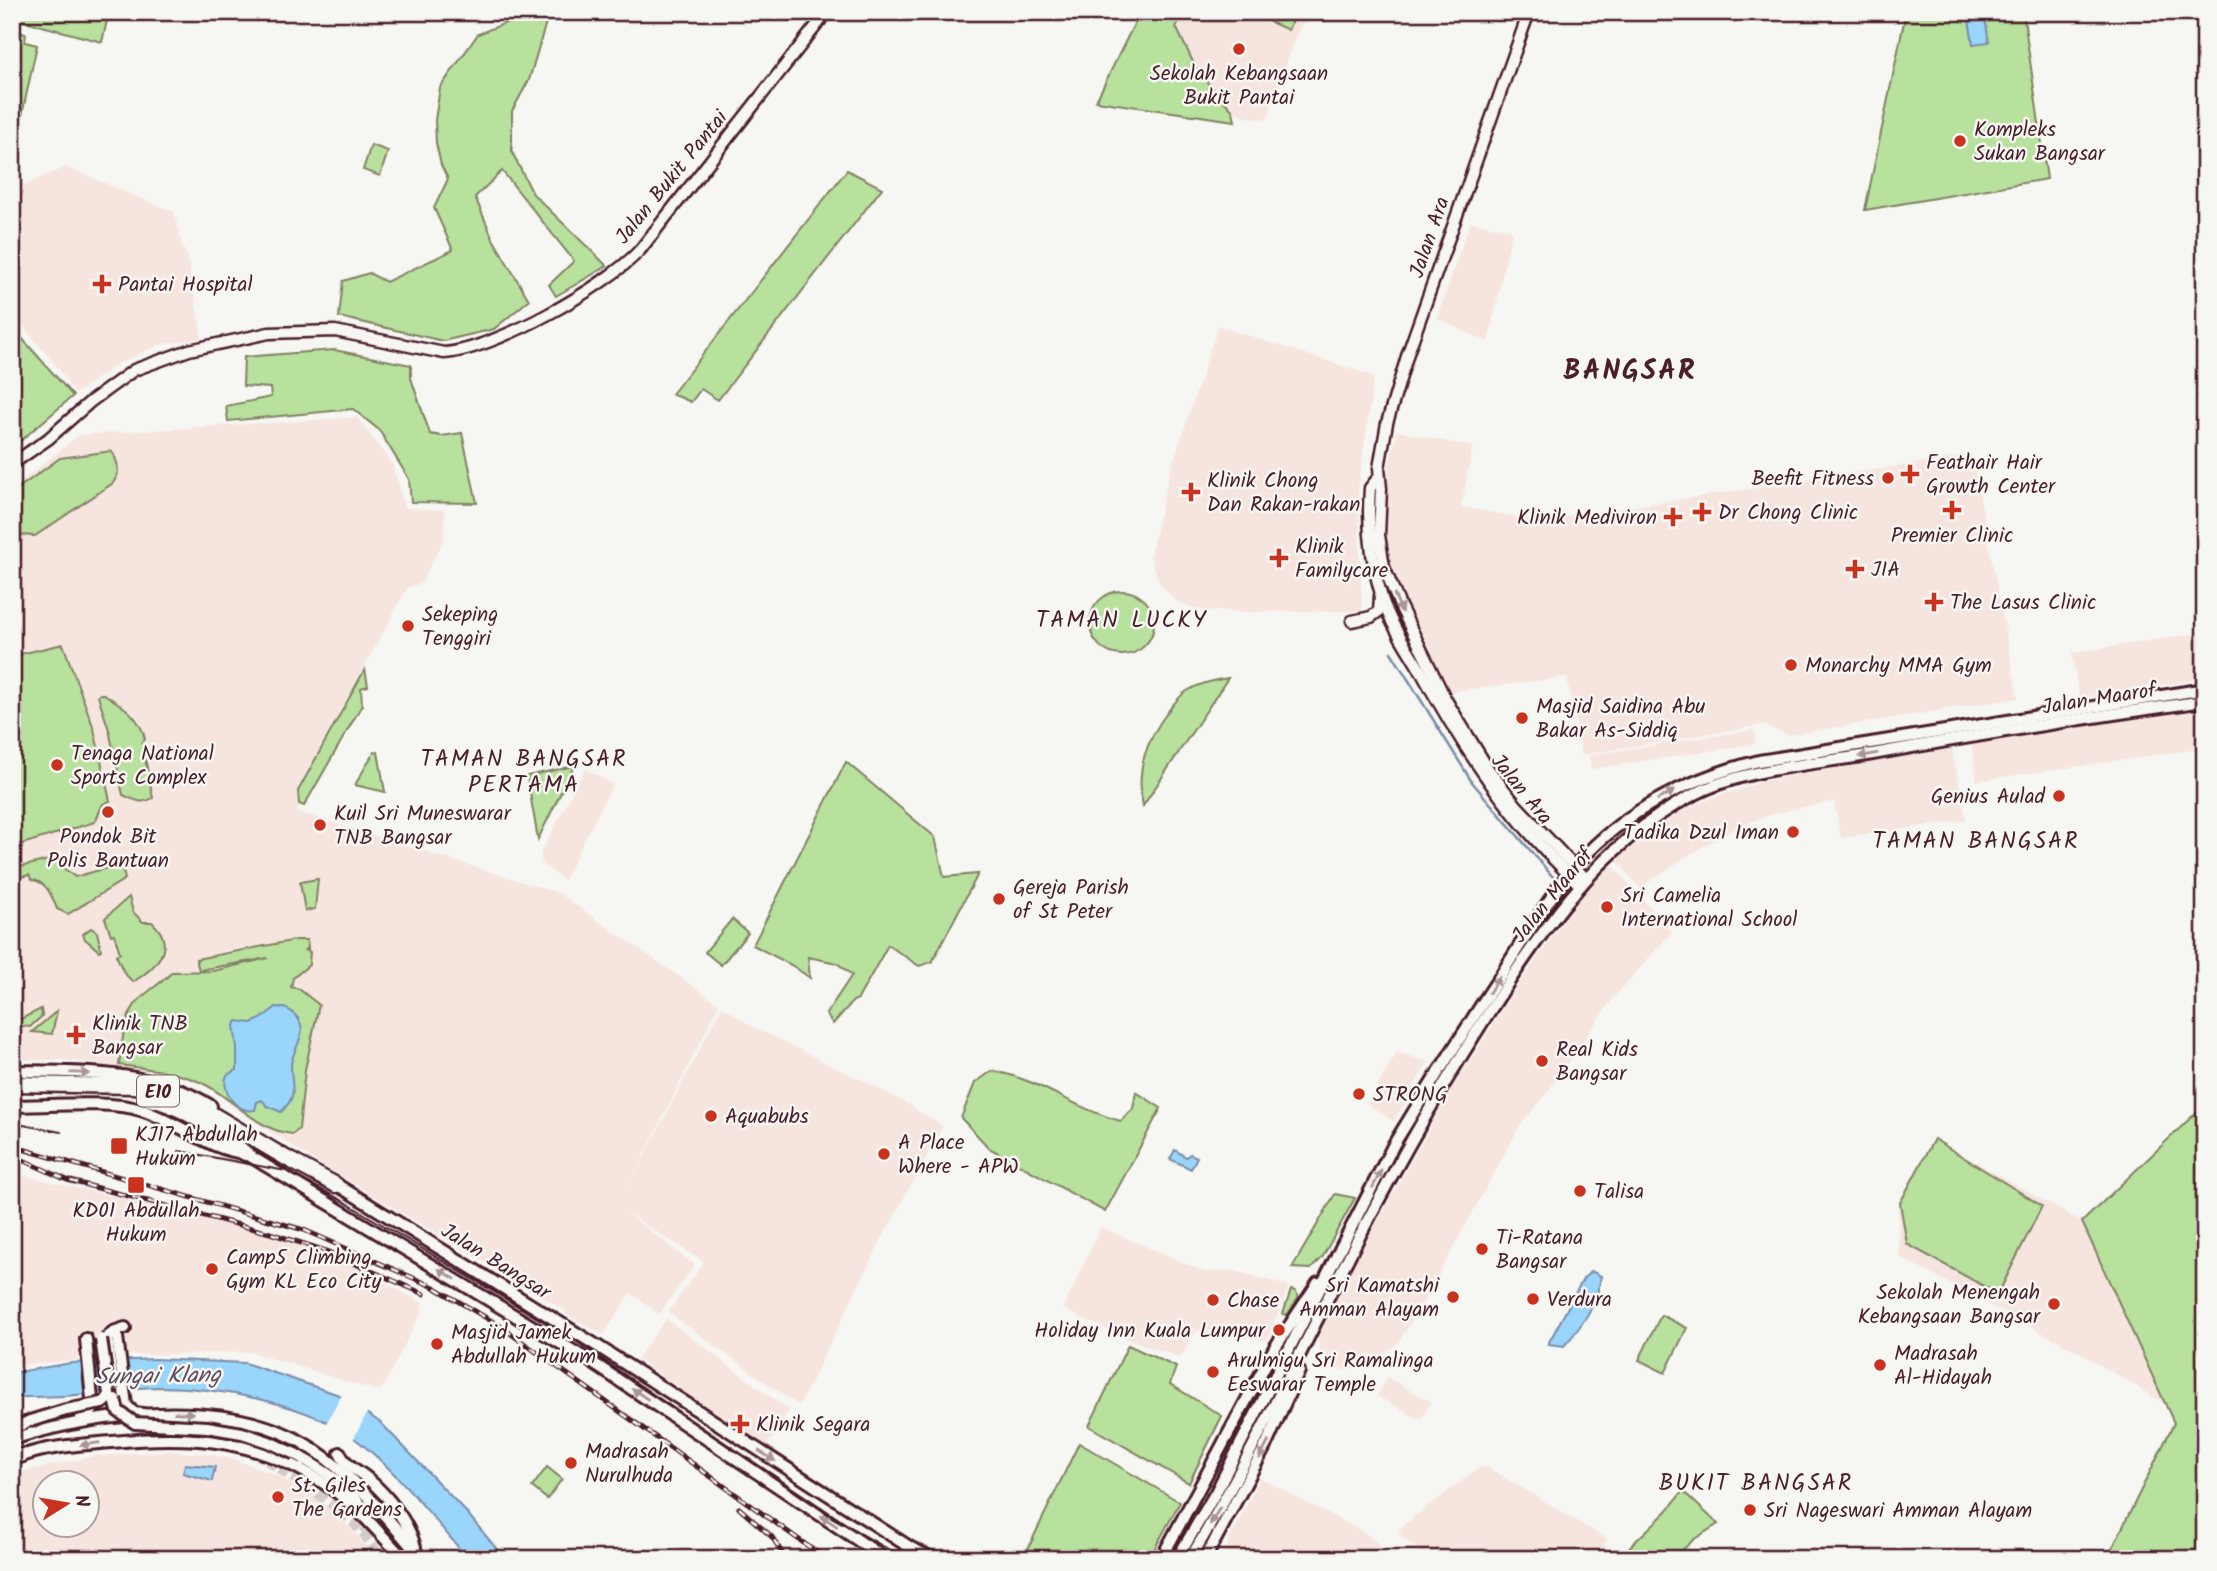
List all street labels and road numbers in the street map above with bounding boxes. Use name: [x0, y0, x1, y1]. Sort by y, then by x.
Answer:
street label: Jalan Bukit Pantai: [608, 103, 737, 252]
street label: Jalan Ara: [1401, 192, 1460, 283]
street label: Jalan Maarof: [2040, 674, 2161, 725]
street label: Jalan Ara: [1482, 747, 1560, 833]
street label: Jalan Maarof: [1504, 839, 1603, 951]
road number: E10: [137, 1076, 179, 1106]
street label: Jalan Bangsar: [434, 1215, 558, 1310]

